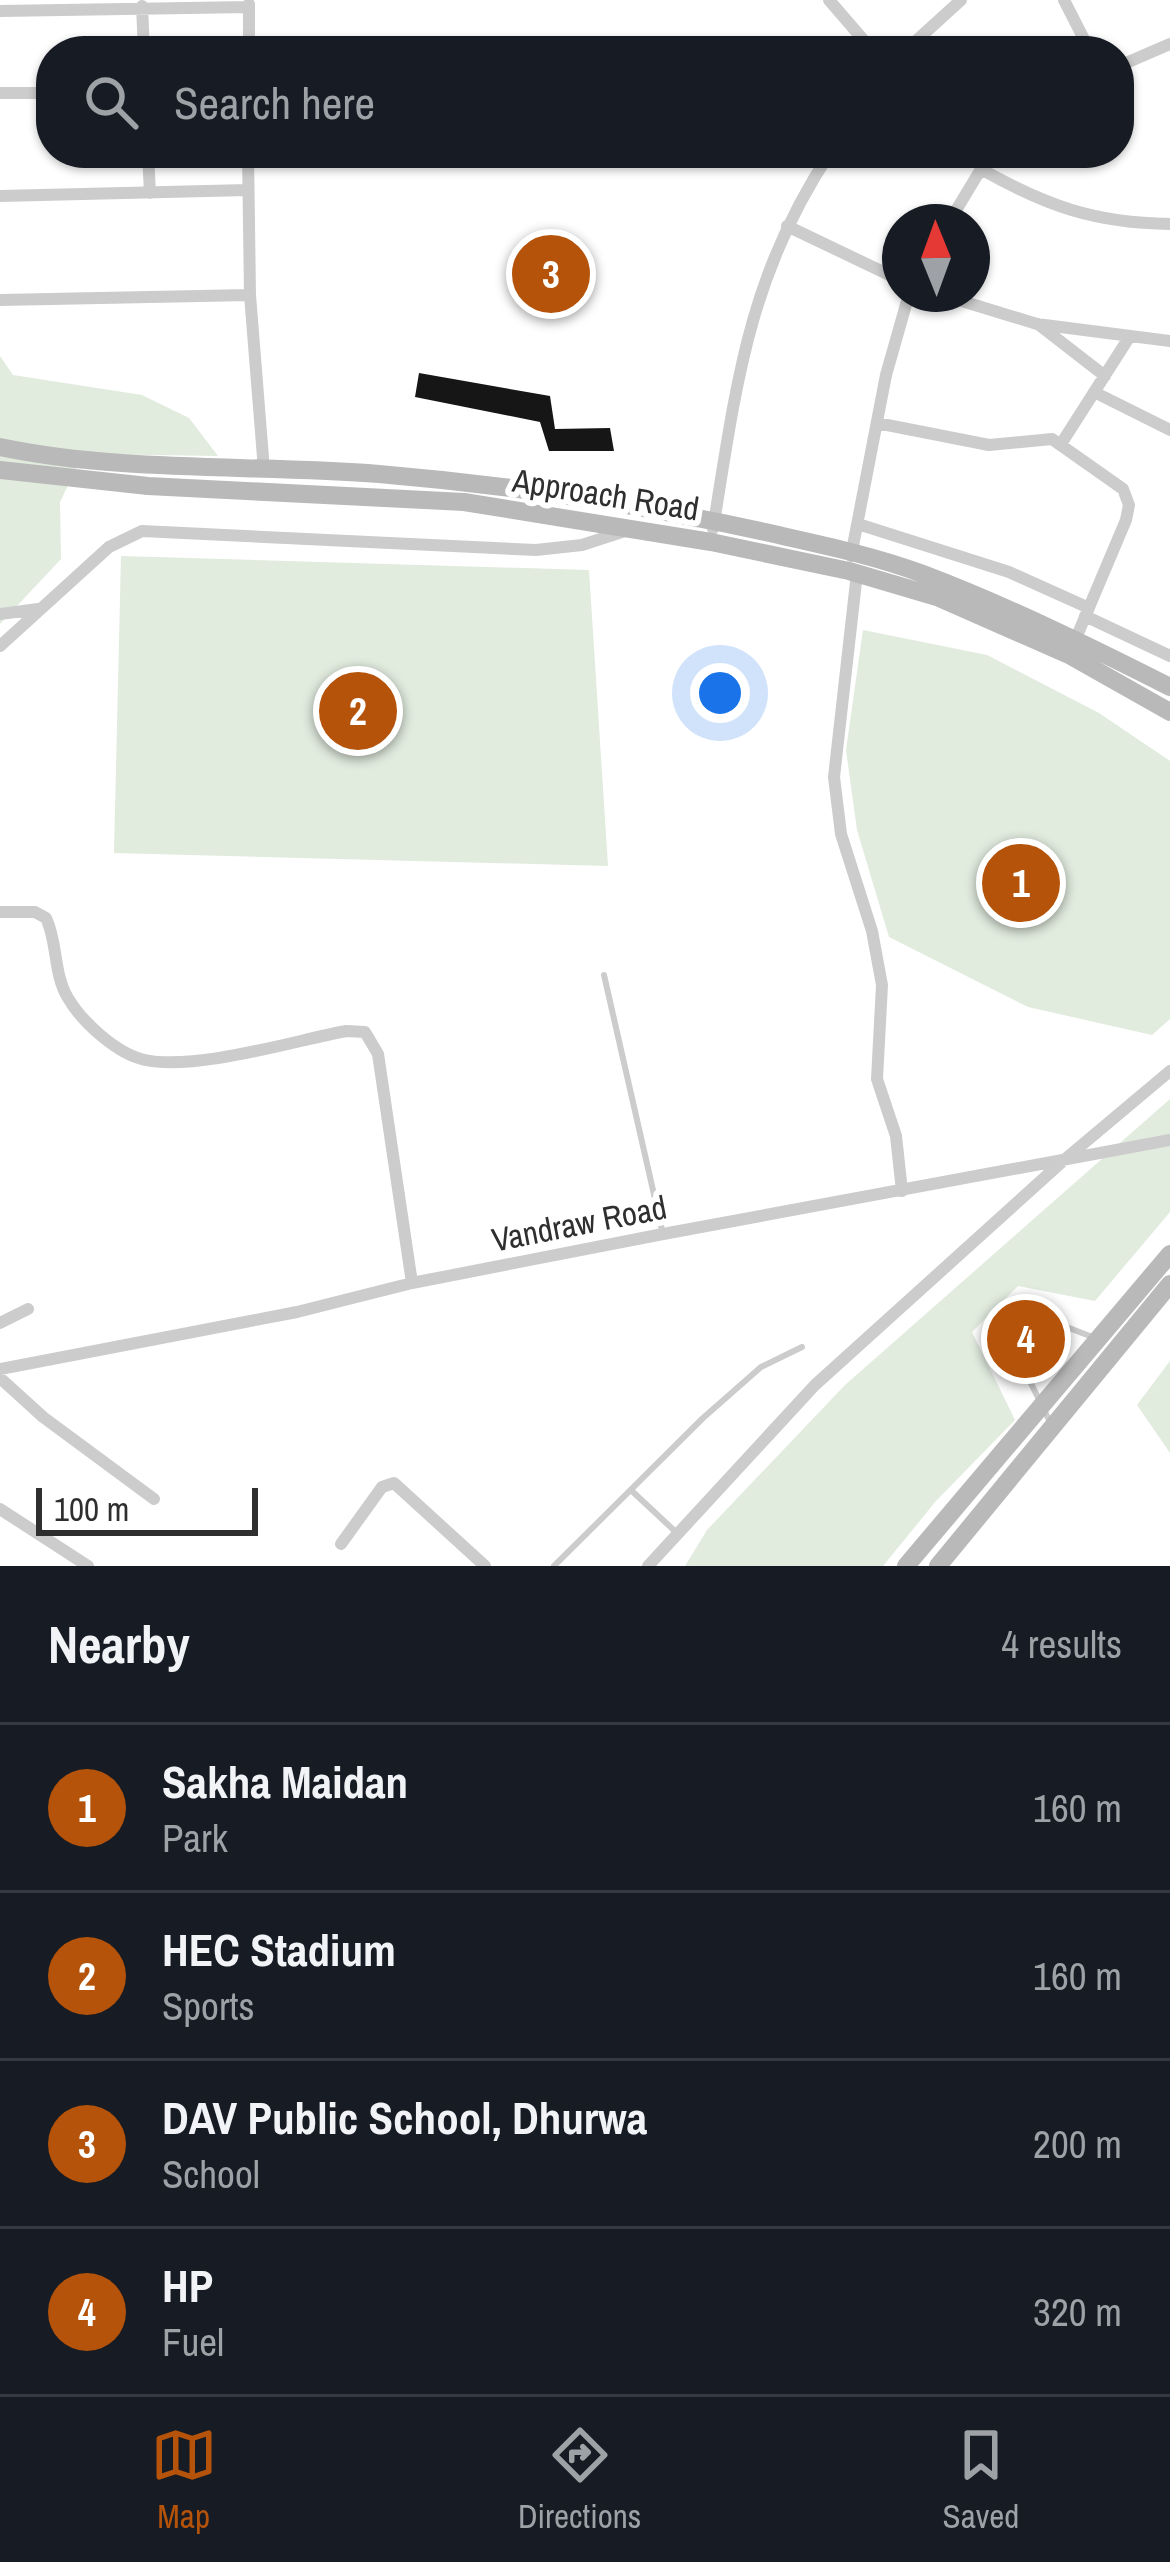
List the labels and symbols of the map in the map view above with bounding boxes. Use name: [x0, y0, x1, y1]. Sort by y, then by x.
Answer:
north arrow: [882, 204, 990, 312]
pin: 3: [512, 229, 590, 319]
street label: Approach Road: [509, 457, 702, 530]
your location: [690, 663, 750, 723]
pin: 2: [319, 666, 397, 756]
pin: 1: [982, 838, 1060, 928]
street label: Vandraw Road: [488, 1185, 670, 1261]
pin: 4: [987, 1294, 1065, 1384]
scale bar: [36, 1482, 258, 1535]

